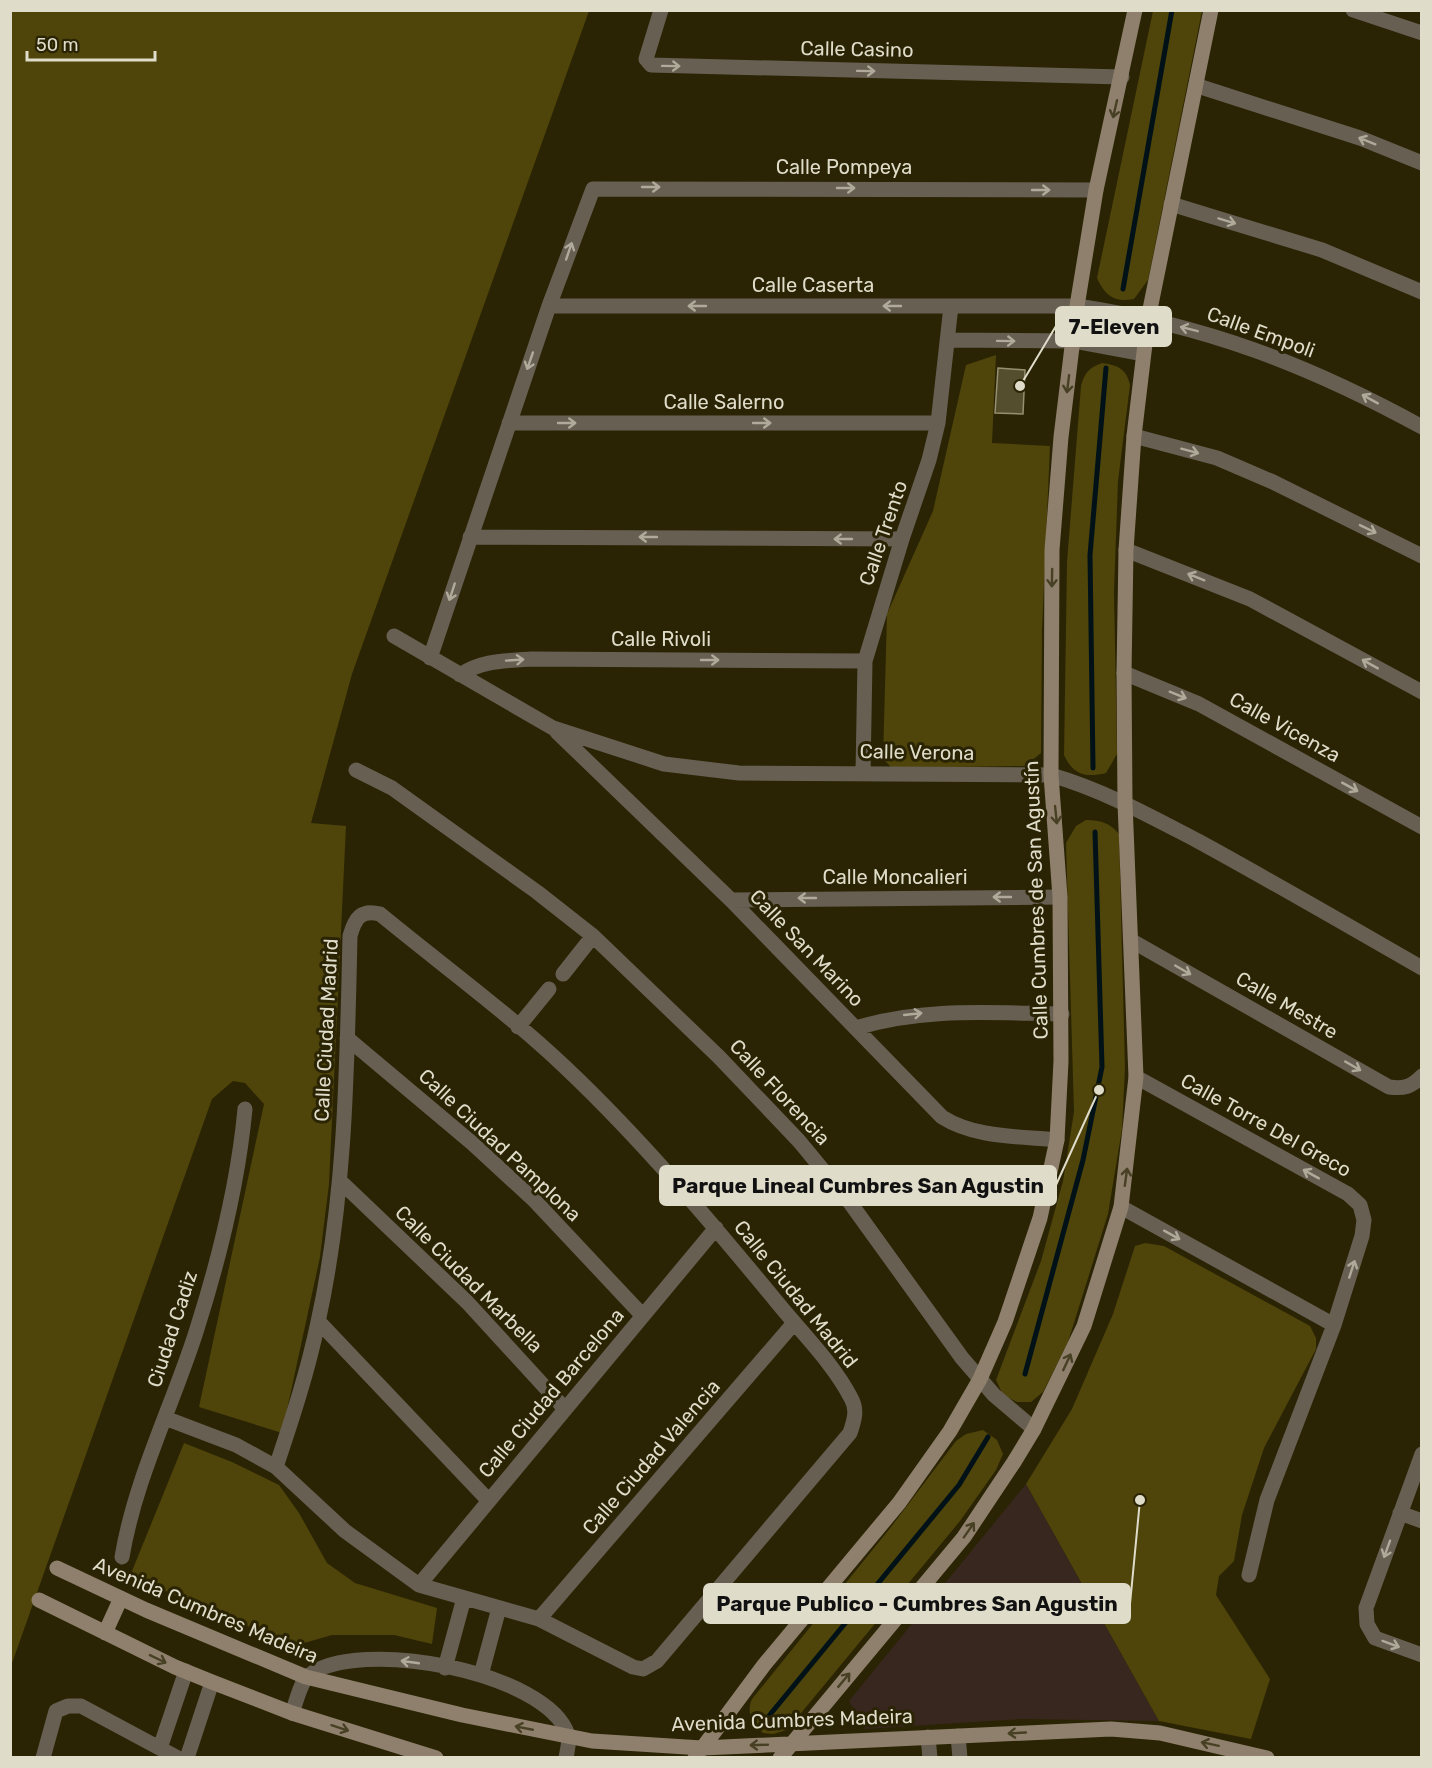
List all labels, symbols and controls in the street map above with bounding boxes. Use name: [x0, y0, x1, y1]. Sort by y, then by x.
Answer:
scale bar: [27, 24, 154, 62]
text: 50 m: [36, 34, 79, 56]
street label: Calle Casino: [800, 36, 914, 62]
one-way arrow: [660, 60, 680, 72]
one-way arrow: [855, 65, 875, 76]
one-way arrow: [1109, 99, 1120, 118]
one-way arrow: [1359, 135, 1377, 146]
street label: Calle Pompeya: [776, 155, 912, 179]
one-way arrow: [640, 181, 660, 193]
one-way arrow: [835, 182, 855, 194]
one-way arrow: [1030, 184, 1050, 196]
one-way arrow: [1217, 216, 1236, 227]
one-way arrow: [564, 242, 575, 261]
street label: Calle Caserta: [752, 273, 874, 297]
one-way arrow: [688, 300, 708, 312]
one-way arrow: [883, 300, 903, 312]
street label: Calle Empoli: [1204, 301, 1318, 363]
callout: 7-Eleven: [1056, 307, 1171, 346]
text: 7-Eleven: [1069, 314, 1159, 339]
one-way arrow: [1180, 322, 1199, 334]
one-way arrow: [995, 335, 1015, 346]
one-way arrow: [524, 351, 535, 370]
one-way arrow: [1062, 373, 1073, 393]
street label: Calle Salerno: [664, 390, 784, 414]
one-way arrow: [1362, 393, 1380, 404]
one-way arrow: [557, 417, 577, 429]
one-way arrow: [752, 417, 772, 429]
one-way arrow: [1180, 445, 1199, 457]
street label: Calle Trento: [854, 477, 912, 589]
one-way arrow: [1359, 524, 1377, 535]
one-way arrow: [639, 532, 659, 543]
one-way arrow: [834, 533, 854, 544]
one-way arrow: [1046, 567, 1058, 587]
one-way arrow: [1187, 571, 1206, 582]
one-way arrow: [445, 582, 456, 601]
street label: Calle Rivoli: [611, 627, 711, 651]
one-way arrow: [505, 654, 525, 665]
one-way arrow: [700, 654, 720, 666]
one-way arrow: [1362, 658, 1379, 670]
street label: Calle Vicenza: [1225, 687, 1345, 767]
one-way arrow: [1168, 690, 1187, 701]
street label: Calle Verona: [859, 739, 975, 765]
street label: Calle Cumbres de San Agustín: [1019, 760, 1053, 1040]
one-way arrow: [1341, 781, 1358, 793]
one-way arrow: [1051, 804, 1062, 824]
street label: Calle Moncalieri: [822, 865, 968, 889]
street label: Calle San Marino: [745, 884, 869, 1012]
one-way arrow: [992, 891, 1012, 903]
one-way arrow: [797, 892, 817, 904]
street label: Calle Ciudad Madrid: [309, 938, 343, 1122]
one-way arrow: [1174, 964, 1191, 976]
street label: Calle Mestre: [1232, 966, 1342, 1044]
one-way arrow: [902, 1008, 922, 1019]
street label: Calle Florencia: [725, 1034, 835, 1150]
one-way arrow: [1344, 1061, 1361, 1073]
street label: Calle Ciudad Pamplona: [414, 1064, 586, 1226]
street label: Calle Torre Del Greco: [1176, 1068, 1356, 1182]
callout: Parque Lineal Cumbres San Agustin: [660, 1166, 1056, 1205]
one-way arrow: [1120, 1167, 1131, 1187]
one-way arrow: [1303, 1167, 1320, 1179]
text: Parque Lineal Cumbres San Agustin: [672, 1173, 1044, 1198]
street label: Calle Ciudad Marbella: [390, 1200, 548, 1358]
street label: Calle Ciudad Madrid: [729, 1215, 863, 1373]
one-way arrow: [1163, 1229, 1180, 1241]
one-way arrow: [1347, 1260, 1358, 1279]
street label: Ciudad Cadiz: [142, 1268, 202, 1390]
street label: Calle Ciudad Barcelona: [473, 1303, 629, 1483]
one-way arrow: [1062, 1354, 1074, 1372]
street label: Calle Ciudad Valencia: [577, 1375, 725, 1539]
one-way arrow: [963, 1522, 975, 1538]
one-way arrow: [1380, 1539, 1391, 1558]
street label: Avenida Cumbres Madeira: [90, 1552, 322, 1668]
callout: Parque Publico - Cumbres San Agustin: [704, 1584, 1130, 1623]
text: Parque Publico - Cumbres San Agustin: [716, 1591, 1118, 1616]
one-way arrow: [1381, 1639, 1399, 1650]
one-way arrow: [149, 1653, 167, 1665]
one-way arrow: [400, 1656, 420, 1667]
one-way arrow: [837, 1673, 851, 1688]
street label: Avenida Cumbres Madeira: [671, 1704, 913, 1736]
one-way arrow: [515, 1722, 534, 1733]
one-way arrow: [330, 1724, 349, 1735]
one-way arrow: [1007, 1728, 1027, 1739]
one-way arrow: [1201, 1737, 1220, 1749]
one-way arrow: [750, 1740, 770, 1751]

